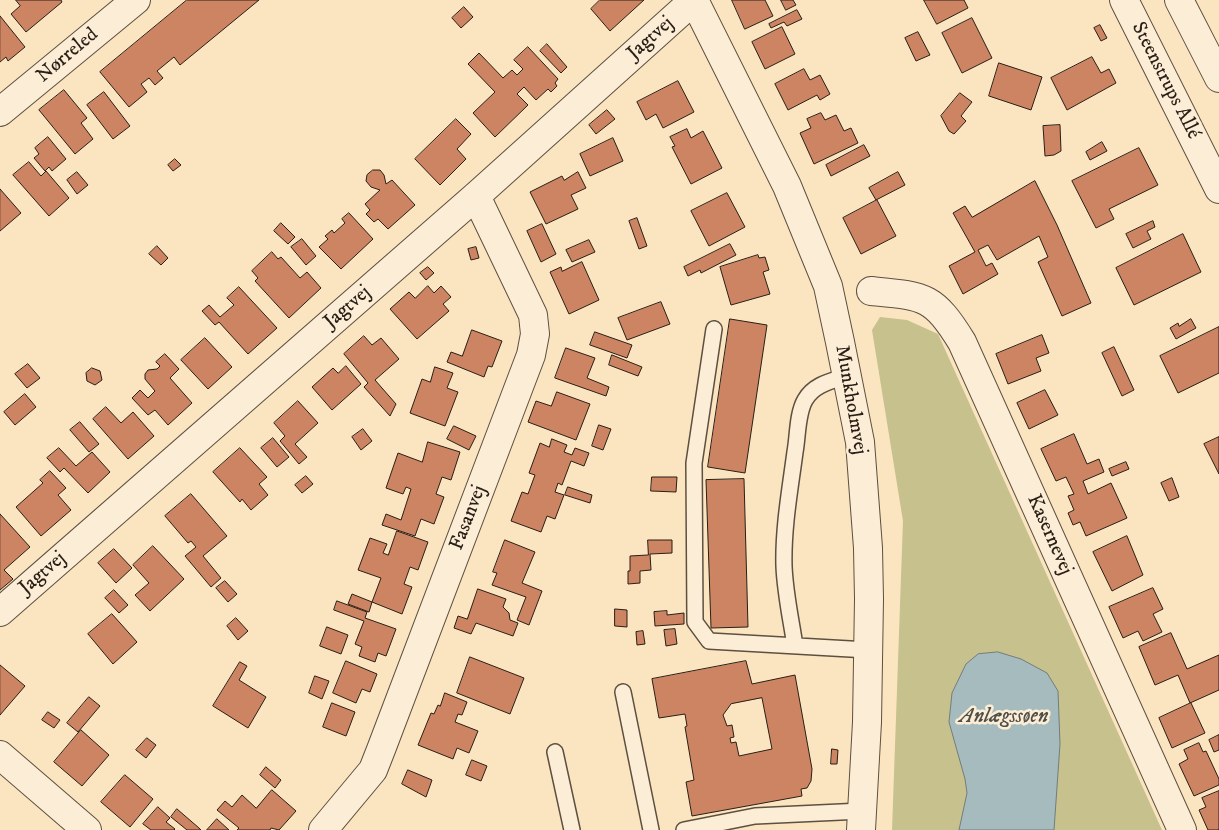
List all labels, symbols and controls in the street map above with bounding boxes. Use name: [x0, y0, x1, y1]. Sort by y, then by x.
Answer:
street label: Jagtvej: [623, 12, 679, 66]
street label: Steenstrups Allé: [1125, 19, 1205, 143]
street label: Nørreled: [32, 23, 104, 89]
street label: Jagtvej: [320, 281, 376, 335]
street label: Munkholmvej: [829, 343, 871, 457]
street label: Fasanvej: [446, 482, 492, 554]
street label: Kasernevej: [1021, 491, 1077, 579]
street label: Jagtvej: [15, 547, 71, 601]
water label: Anlægssøen: [960, 705, 1048, 731]

